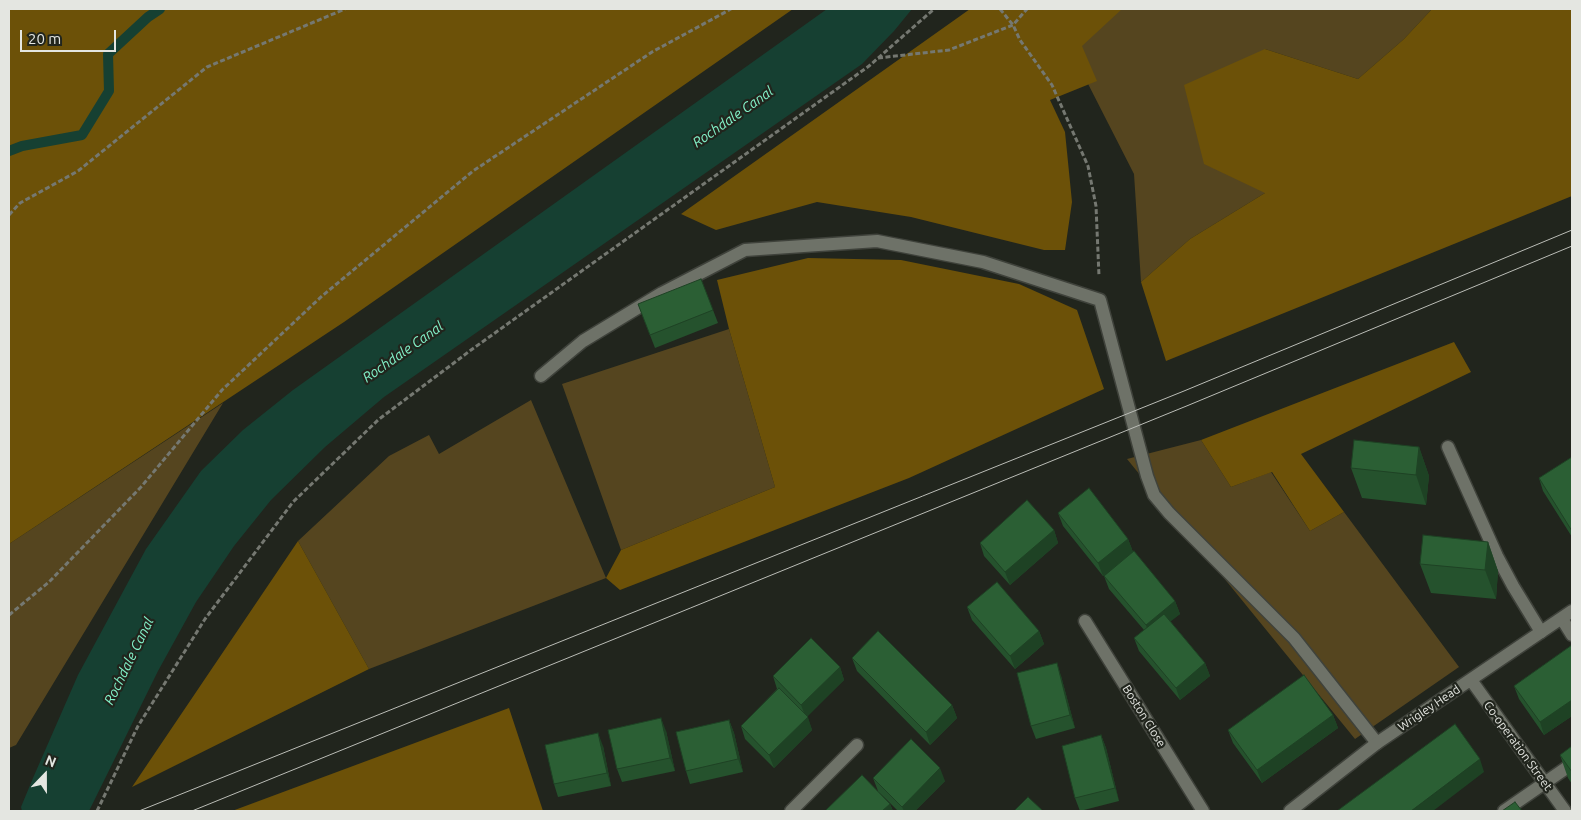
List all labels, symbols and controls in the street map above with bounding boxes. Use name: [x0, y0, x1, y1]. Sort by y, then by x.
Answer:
scale bar: [22, 20, 119, 52]
text: 20 m: [28, 30, 61, 47]
water label: Rochdale Canal: [689, 83, 777, 151]
water label: Rochdale Canal: [359, 318, 447, 386]
water label: Rochdale Canal: [101, 615, 157, 707]
street label: Boston Close: [1119, 682, 1169, 750]
street label: Wrigley Head: [1395, 682, 1463, 734]
street label: Co-operation Street: [1481, 698, 1555, 794]
north arrow: [20, 750, 70, 800]
text: N: [43, 752, 58, 770]

